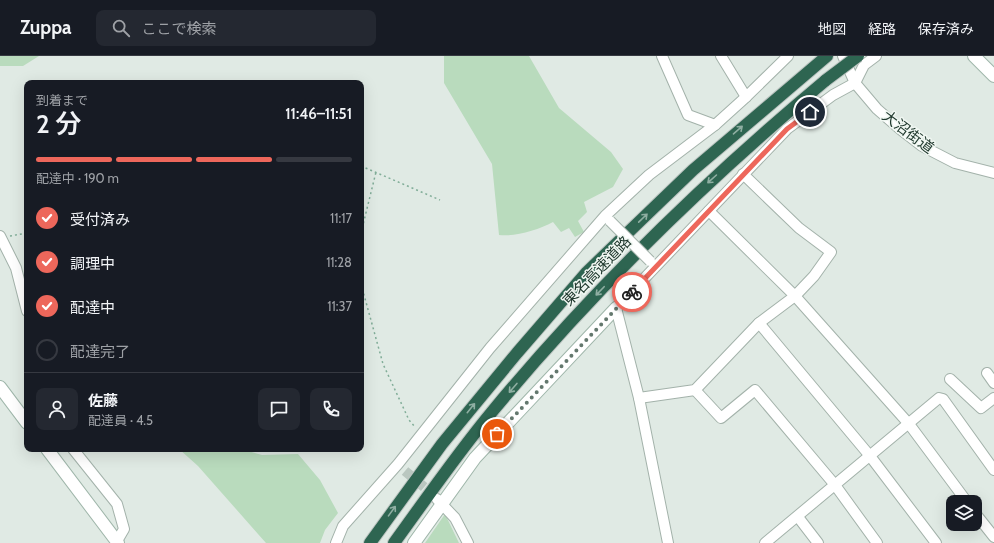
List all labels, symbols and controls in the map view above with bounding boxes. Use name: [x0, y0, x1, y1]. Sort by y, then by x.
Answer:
search box: [96, 10, 376, 46]
text: Zuppa: [20, 16, 72, 39]
icon: search: [110, 17, 132, 39]
text: ここで検索: [142, 20, 217, 38]
text: 地図: [818, 20, 846, 38]
text: 経路: [868, 20, 896, 38]
text: 保存済み: [918, 20, 974, 38]
text: 到着まで: [36, 92, 88, 108]
pin: [793, 95, 827, 129]
icon: home: [799, 101, 821, 123]
text: 11:46–11:51: [285, 105, 352, 123]
street label: 大沼街道: [879, 107, 937, 157]
text: 2 分: [36, 108, 82, 140]
one-way arrow: [733, 126, 744, 135]
text: 配達中 · 190 m: [36, 170, 119, 186]
one-way arrow: [707, 175, 717, 184]
icon: check: [36, 207, 58, 229]
text: 11:17: [330, 210, 352, 226]
text: 受付済み: [70, 211, 130, 229]
one-way arrow: [638, 214, 648, 223]
street label: 東名高速道路: [559, 232, 635, 310]
icon: check: [36, 251, 58, 273]
text: 11:28: [326, 254, 352, 270]
text: 調理中: [70, 255, 115, 273]
courier: [612, 272, 652, 312]
icon: bike: [621, 281, 643, 303]
one-way arrow: [595, 286, 605, 296]
icon: check: [36, 295, 58, 317]
text: 11:37: [327, 298, 352, 314]
text: 配達中: [70, 299, 115, 317]
text: 配達完了: [70, 343, 130, 361]
one-way arrow: [509, 382, 518, 392]
button: person: [36, 388, 78, 430]
button: chat: [258, 388, 300, 430]
button: phone: [310, 388, 352, 430]
text: 佐藤: [88, 392, 118, 410]
one-way arrow: [467, 403, 476, 413]
text: 配達員 · 4.5: [88, 412, 153, 428]
pin: [480, 417, 514, 451]
icon: bag: [486, 423, 508, 445]
map controls: [946, 495, 982, 531]
button: layers: [946, 495, 982, 531]
one-way arrow: [388, 506, 397, 517]

